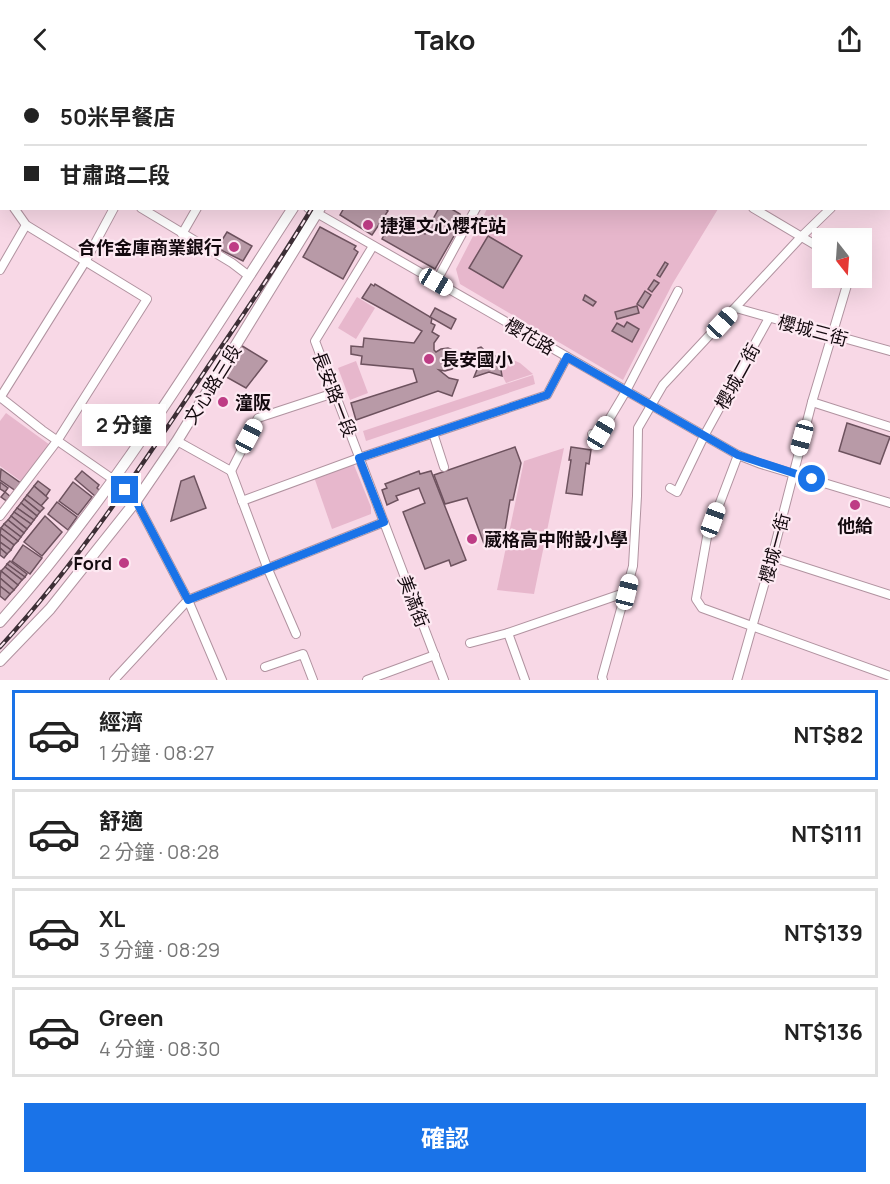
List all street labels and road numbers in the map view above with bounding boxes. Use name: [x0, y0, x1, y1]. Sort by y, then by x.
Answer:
street label: 櫻城三街: [775, 309, 851, 351]
street label: 櫻花路: [501, 312, 559, 360]
street label: 文心路三段: [178, 339, 246, 429]
street label: 櫻城二街: [709, 339, 765, 413]
street label: 長安路一段: [308, 348, 362, 440]
street label: 櫻城一街: [753, 510, 795, 586]
street label: 美滿街: [393, 571, 435, 631]

